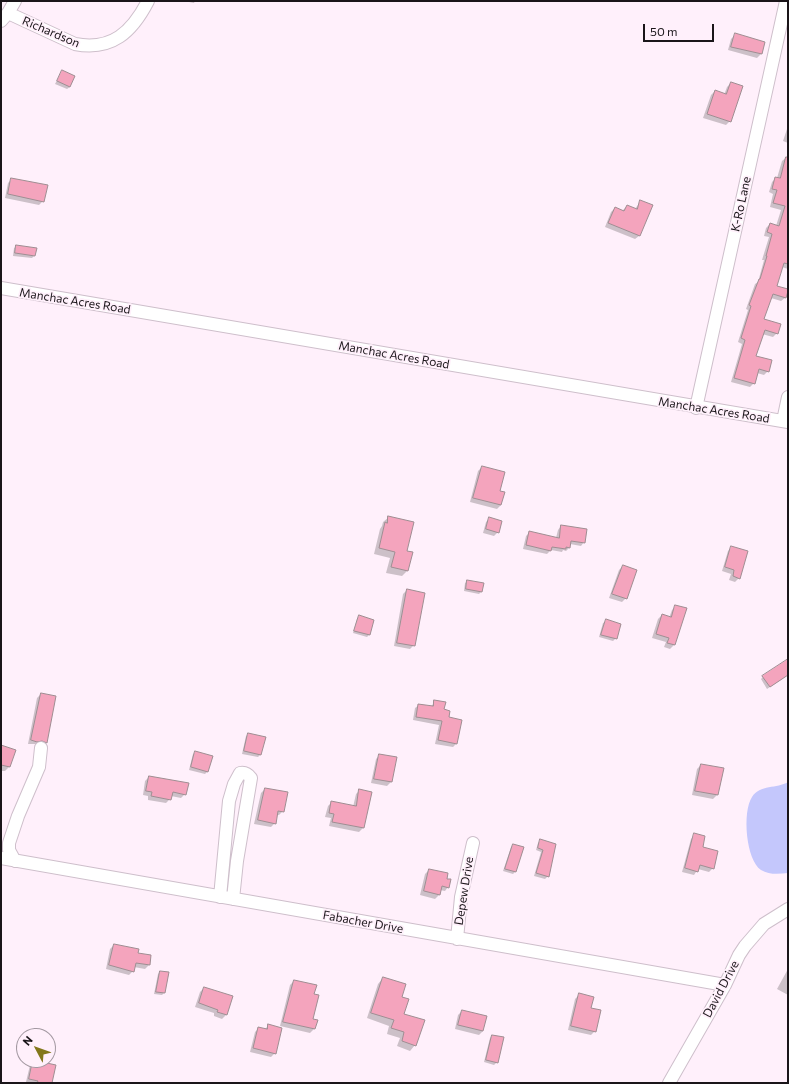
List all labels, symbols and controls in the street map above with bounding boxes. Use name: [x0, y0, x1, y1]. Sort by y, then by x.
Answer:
street label: Richardson: [20, 13, 82, 51]
scale bar: [645, 16, 716, 42]
text: 50 m: [650, 24, 678, 38]
street label: K-Ro Lane: [728, 175, 754, 233]
street label: Manchac Acres Road: [18, 285, 132, 317]
street label: Manchac Acres Road: [337, 338, 451, 372]
street label: Manchac Acres Road: [657, 394, 771, 426]
street label: Depew Drive: [451, 856, 477, 926]
street label: Fabacher Drive: [322, 908, 404, 936]
street label: David Drive: [700, 958, 742, 1020]
north arrow: [16, 1028, 56, 1068]
text: N: [20, 1033, 35, 1048]

